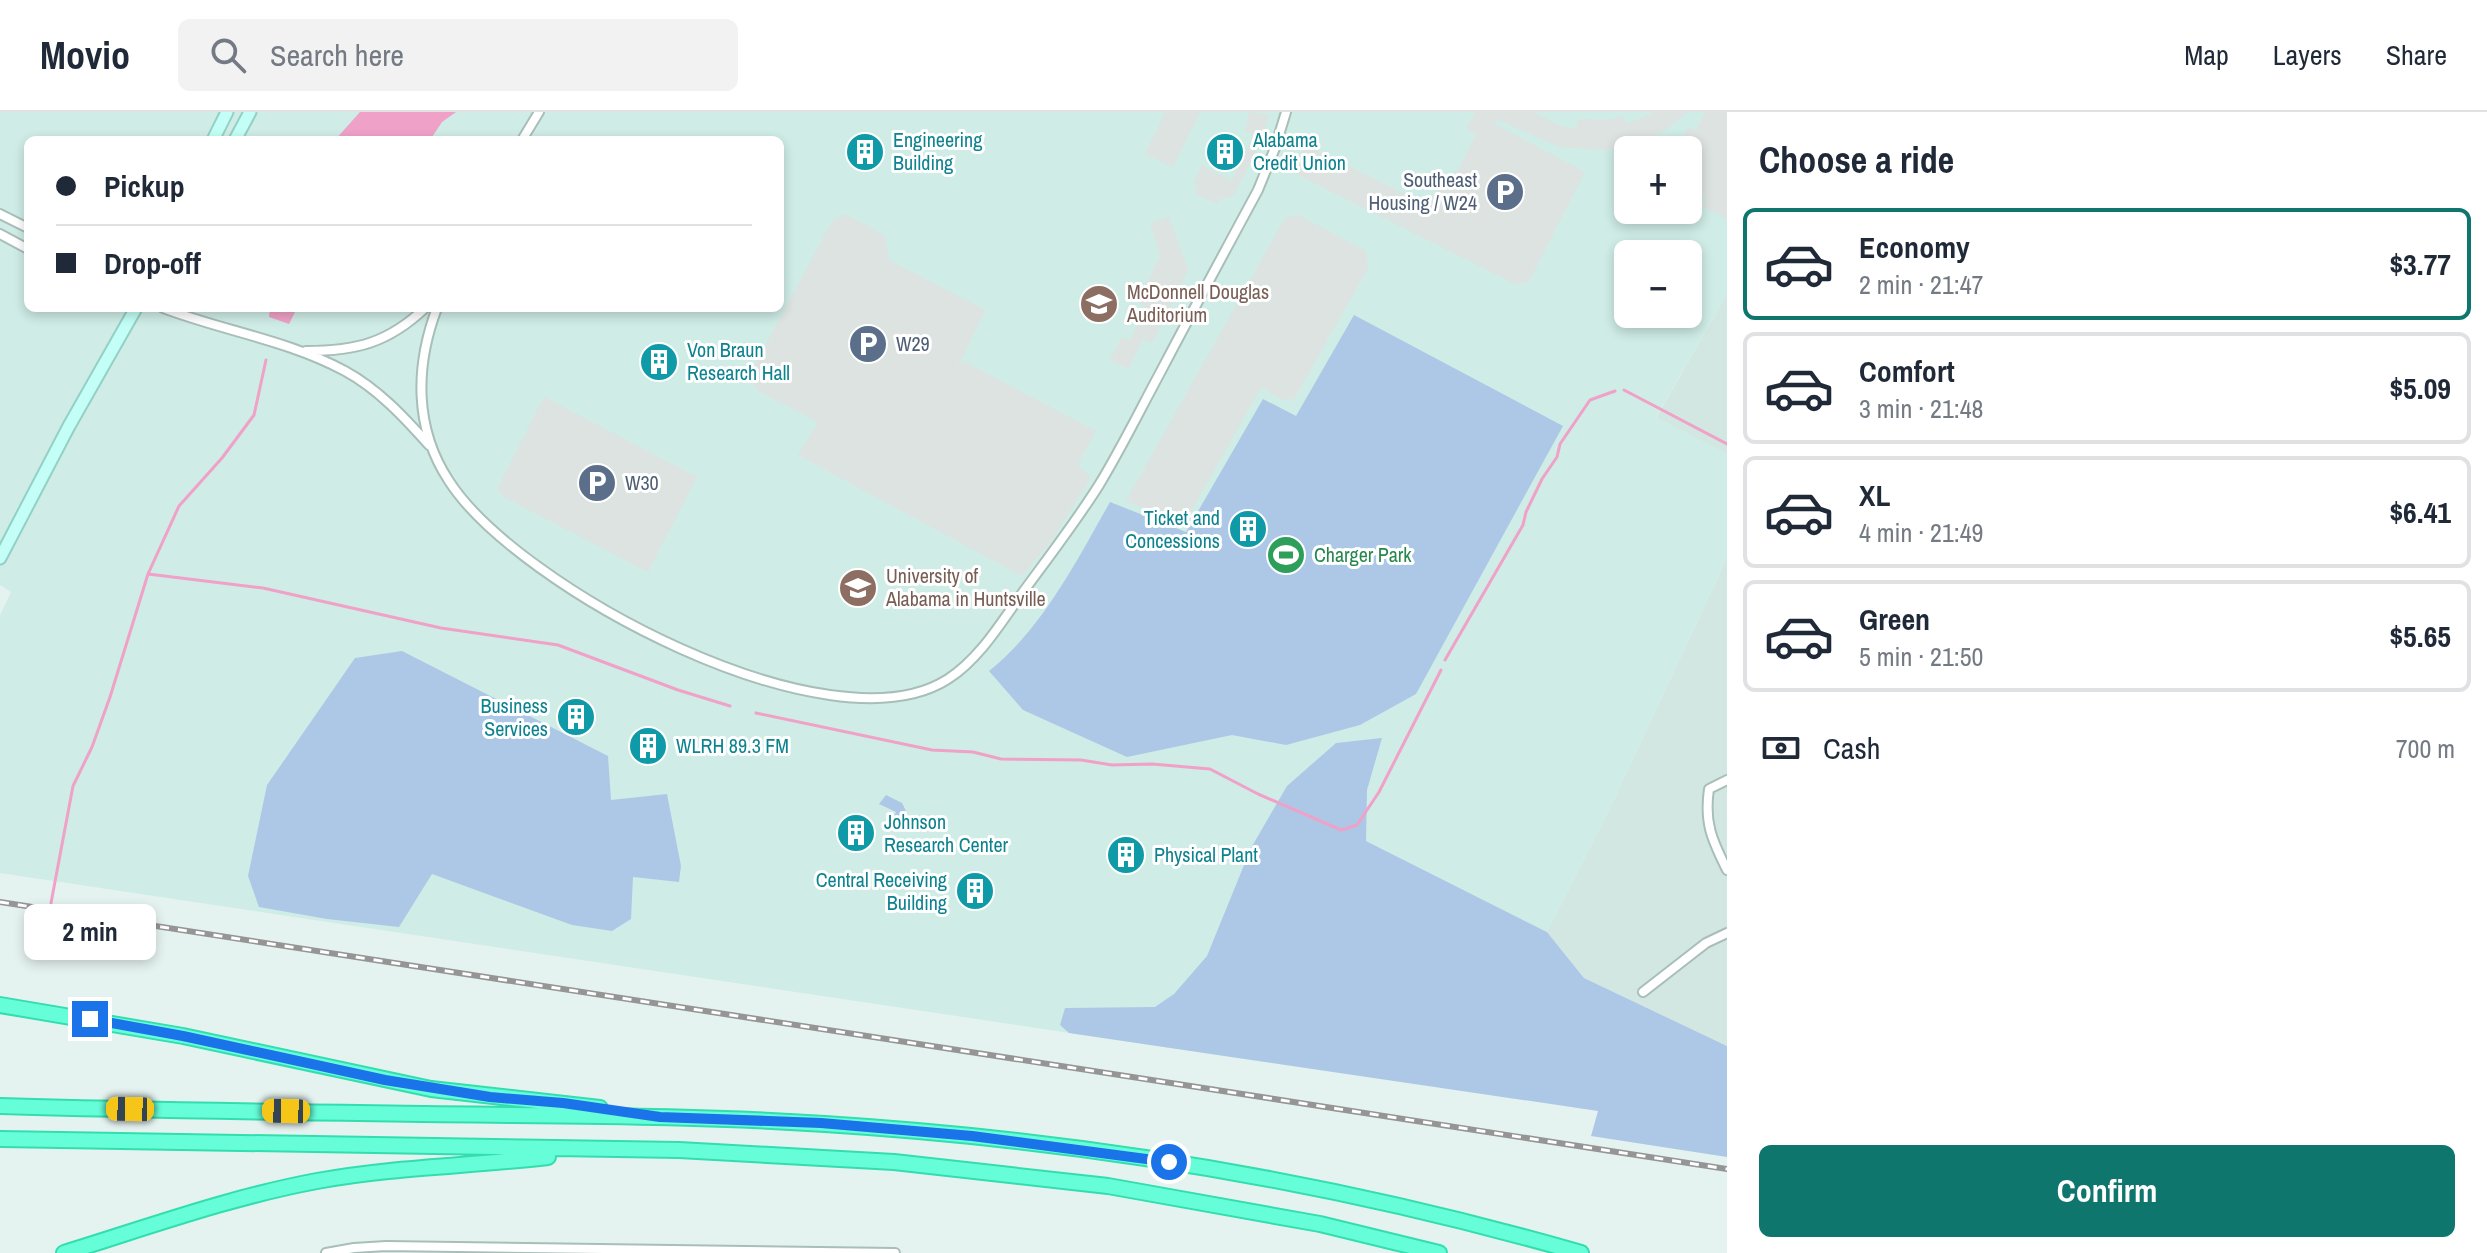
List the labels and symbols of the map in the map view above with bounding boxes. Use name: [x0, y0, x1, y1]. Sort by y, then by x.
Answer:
place label: Engineering Building: [893, 126, 982, 176]
place label: Alabama Credit Union: [1252, 126, 1346, 176]
building icon: Engineering Building: [844, 131, 886, 173]
building icon: Alabama Credit Union: [1204, 131, 1246, 173]
place label: Southeast Housing / W24: [1369, 166, 1477, 216]
parking icon: Southeast Housing / W24: [1484, 171, 1526, 213]
place label: McDonnell Douglas Auditorium: [1126, 278, 1269, 328]
school or university icon: McDonnell Douglas Auditorium: [1078, 283, 1120, 325]
parking icon: W29: [847, 323, 889, 365]
place label: W29: [896, 330, 930, 357]
place label: Von Braun Research Hall: [687, 336, 790, 386]
building icon: Von Braun Research Hall: [638, 341, 680, 383]
parking icon: W30: [576, 462, 618, 504]
place label: W30: [625, 469, 659, 496]
place label: Ticket and Concessions: [1125, 504, 1220, 554]
building icon: Ticket and Concessions: [1227, 508, 1269, 550]
sports icon: Charger Park: [1265, 534, 1307, 576]
place label: Charger Park: [1314, 541, 1412, 568]
place label: University of Alabama in Huntsville: [885, 562, 1046, 612]
school or university icon: University of Alabama in Huntsville: [837, 567, 879, 609]
place label: Business Services: [481, 692, 548, 742]
building icon: Business Services: [555, 696, 597, 738]
building icon: WLRH 89.3 FM: [627, 725, 669, 767]
place label: WLRH 89.3 FM: [676, 732, 789, 759]
place label: Johnson Research Center: [884, 808, 1008, 858]
building icon: Johnson Research Center: [835, 812, 877, 854]
building icon: Physical Plant: [1105, 834, 1147, 876]
place label: Physical Plant: [1154, 841, 1258, 868]
place label: Central Receiving Building: [816, 866, 947, 916]
building icon: Central Receiving Building: [954, 870, 996, 912]
callout: 2 min: [24, 903, 156, 959]
route end: [72, 1001, 108, 1037]
car: [106, 1097, 154, 1121]
car: [262, 1099, 310, 1123]
route start: [1151, 1144, 1187, 1180]

